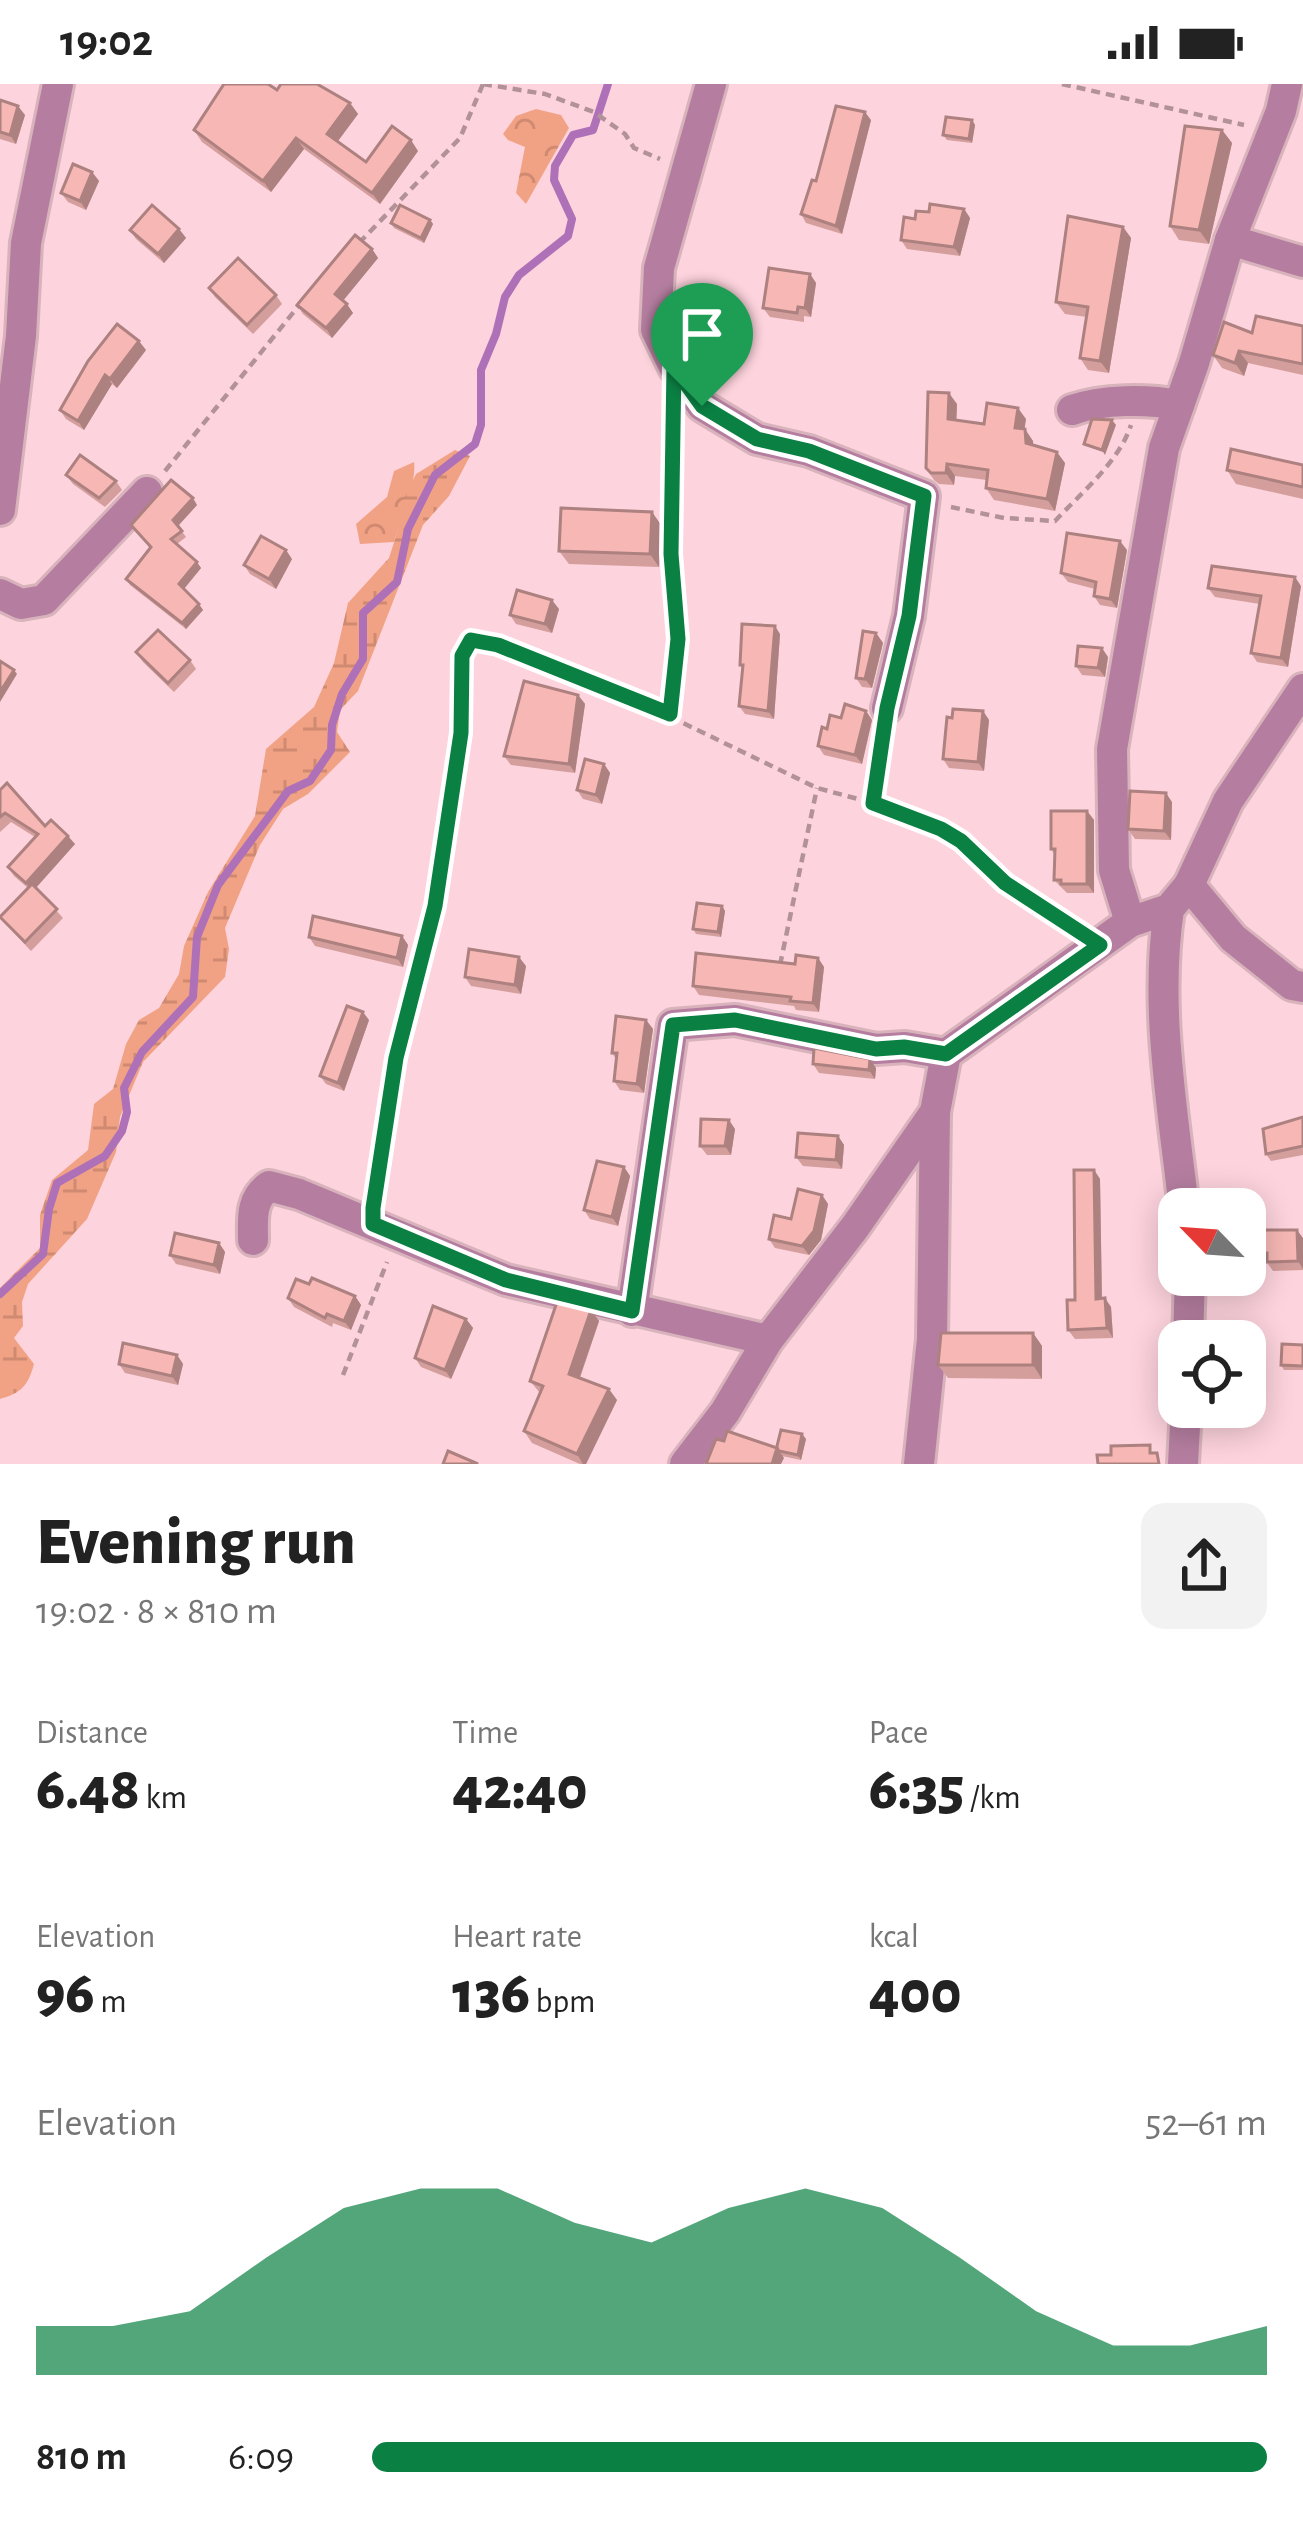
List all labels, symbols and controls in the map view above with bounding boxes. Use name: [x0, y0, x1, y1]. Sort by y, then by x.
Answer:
text: 19:02: [60, 19, 153, 64]
pin: [651, 283, 753, 406]
icon: arrive: [669, 301, 735, 367]
north arrow: [1158, 1188, 1266, 1296]
map controls: [1158, 1188, 1266, 1428]
button: locate: [1158, 1320, 1266, 1428]
button: share: [1141, 1503, 1267, 1629]
text: Evening run: [36, 1510, 356, 1576]
text: 19:02 · 8 × 810 m: [36, 1592, 277, 1631]
text: Distance: [36, 1717, 148, 1750]
text: Time: [452, 1717, 518, 1750]
text: Pace: [869, 1717, 928, 1750]
text: 6.48: [36, 1760, 140, 1820]
text: 42:40: [452, 1760, 588, 1820]
text: 6:35: [869, 1760, 964, 1820]
text: km: [140, 1782, 187, 1815]
text: /km: [964, 1782, 1021, 1815]
text: Elevation: [36, 1921, 155, 1954]
text: Heart rate: [452, 1921, 582, 1954]
text: kcal: [869, 1921, 919, 1954]
text: 96: [36, 1964, 95, 2024]
text: 136: [452, 1964, 530, 2024]
text: 400: [869, 1964, 962, 2024]
text: m: [95, 1986, 127, 2019]
text: bpm: [530, 1986, 595, 2019]
text: Elevation: [36, 2104, 177, 2143]
text: 52–61 m: [1145, 2104, 1267, 2143]
text: 810 m: [36, 2438, 127, 2477]
text: 6:09: [228, 2438, 294, 2477]

